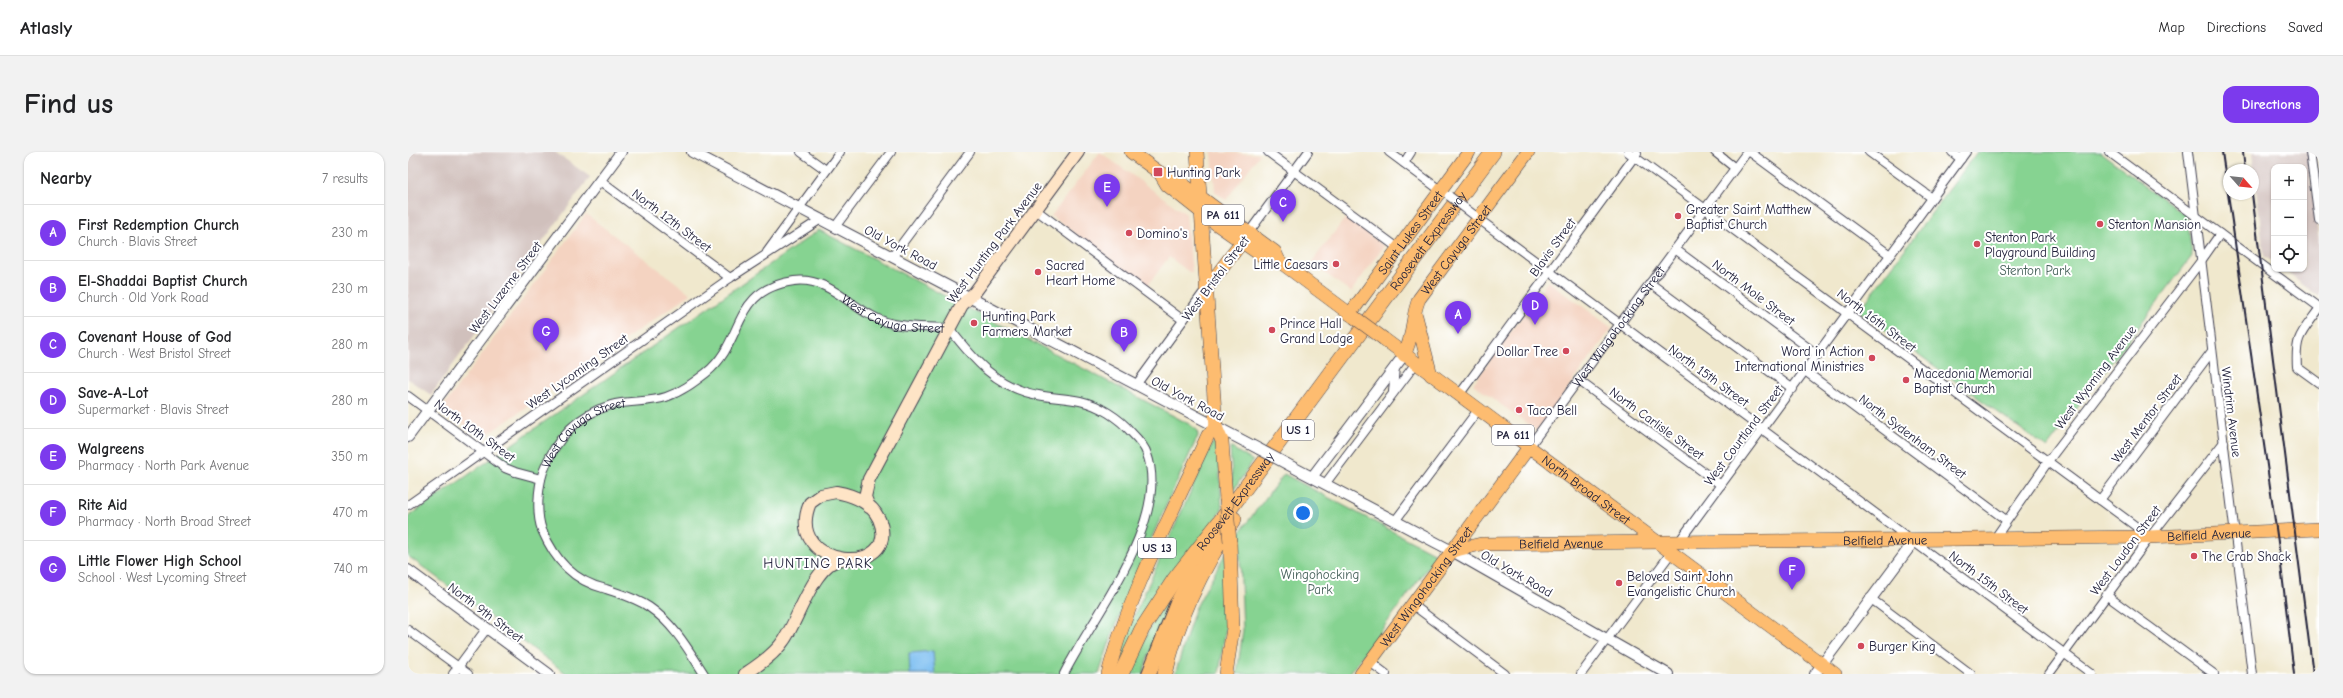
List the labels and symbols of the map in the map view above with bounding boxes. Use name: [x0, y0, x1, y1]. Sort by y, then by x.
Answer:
north arrow: [2223, 164, 2259, 200]
place label: Hunting Park: [1167, 165, 1241, 180]
marker: Hunting Park: [1152, 166, 1164, 178]
pin: E: [1094, 174, 1120, 207]
street label: West Hunting Park Avenue: [944, 178, 1045, 306]
street label: North 12th Street: [629, 186, 715, 256]
street label: Saint Lukes Street: [1375, 187, 1447, 278]
street label: Roosevelt Expressway: [1387, 188, 1470, 293]
pin: C: [1270, 189, 1296, 222]
street label: West Cayuga Street: [1418, 201, 1495, 298]
place label: Greater Saint Matthew Baptist Church: [1686, 202, 1811, 232]
road number: PA 611: [1202, 205, 1244, 225]
marker: Greater Saint Matthew Baptist Church: [1673, 211, 1683, 221]
street label: Blavis Street: [1526, 214, 1579, 279]
place label: Stenton Mansion: [2108, 217, 2201, 232]
marker: Stenton Mansion: [2095, 219, 2105, 229]
street label: Old York Road: [862, 222, 940, 273]
place label: Domino's: [1137, 226, 1188, 241]
marker: Domino's: [1124, 228, 1134, 238]
place label: Stenton Park Playground Building: [1985, 230, 2096, 260]
street label: West Bristol Street: [1179, 232, 1253, 324]
street label: West Luzerne Street: [466, 237, 546, 336]
marker: Stenton Park Playground Building: [1972, 239, 1982, 249]
street label: North Mole Street: [1709, 256, 1799, 329]
place label: Little Caesars: [1254, 257, 1328, 272]
place label: Sacred Heart Home: [1046, 258, 1116, 288]
marker: Little Caesars: [1331, 259, 1341, 269]
street label: West Wingohocking Street: [1569, 262, 1669, 390]
park label: Stenton Park: [2000, 263, 2071, 278]
marker: Sacred Heart Home: [1033, 267, 1043, 277]
street label: North 16th Street: [1834, 286, 1920, 356]
street label: West Cayuga Street: [839, 291, 946, 336]
pin: D: [1522, 292, 1548, 325]
pin: A: [1445, 301, 1471, 334]
place label: Hunting Park Farmers Market: [982, 309, 1073, 339]
place label: Prince Hall Grand Lodge: [1280, 316, 1353, 346]
pin: G: [533, 318, 559, 351]
marker: Hunting Park Farmers Market: [969, 318, 979, 328]
pin: B: [1111, 319, 1137, 352]
street label: West Wyoming Avenue: [2052, 322, 2140, 432]
marker: Prince Hall Grand Lodge: [1267, 325, 1277, 335]
street label: West Lycoming Street: [524, 330, 632, 412]
street label: North 15th Street: [1666, 341, 1753, 410]
place label: Dollar Tree: [1496, 344, 1558, 359]
place label: Word in Action International Ministries: [1735, 344, 1864, 374]
marker: Dollar Tree: [1561, 346, 1571, 356]
marker: Word in Action International Ministries: [1867, 353, 1877, 363]
place label: Macedonia Memorial Baptist Church: [1914, 366, 2032, 396]
street label: Windrim Avenue: [2219, 366, 2245, 459]
street label: West Mentor Street: [2108, 370, 2185, 466]
street label: Old York Road: [1149, 373, 1227, 424]
marker: Macedonia Memorial Baptist Church: [1901, 375, 1911, 385]
street label: West Courtland Street: [1701, 381, 1787, 488]
street label: North Carlisle Street: [1607, 384, 1708, 463]
street label: North Sydenham Street: [1856, 391, 1970, 482]
street label: West Cayuga Street: [539, 395, 627, 470]
street label: North 10th Street: [431, 396, 519, 466]
place label: Taco Bell: [1527, 403, 1577, 418]
marker: Taco Bell: [1514, 405, 1524, 415]
road number: US 1: [1282, 420, 1314, 440]
road number: PA 611: [1492, 425, 1534, 445]
street label: Roosevelt Expressway: [1193, 449, 1277, 553]
street label: North Broad Street: [1539, 452, 1634, 528]
street label: West Loudon Street: [2087, 502, 2165, 598]
your location: [1293, 503, 1313, 523]
street label: West Wingohocking Street: [1377, 523, 1476, 650]
street label: Belfield Avenue: [2167, 525, 2252, 544]
street label: Belfield Avenue: [1843, 532, 1928, 548]
street label: Belfield Avenue: [1519, 536, 1604, 552]
road number: US 13: [1138, 538, 1176, 558]
street label: Old York Road: [1478, 547, 1555, 600]
street label: North 15th Street: [1946, 548, 2032, 618]
place label: The Crab Shack: [2202, 549, 2292, 564]
marker: The Crab Shack: [2189, 551, 2199, 561]
district label: HUNTING PARK: [763, 555, 873, 572]
pin: F: [1779, 557, 1805, 590]
park label: Wingohocking Park: [1281, 567, 1359, 597]
place label: Beloved Saint John Evangelistic Church: [1627, 569, 1735, 599]
marker: Beloved Saint John Evangelistic Church: [1614, 578, 1624, 588]
street label: North 9th Street: [445, 579, 527, 646]
place label: Burger King: [1869, 639, 1936, 654]
marker: Burger King: [1856, 641, 1866, 651]

